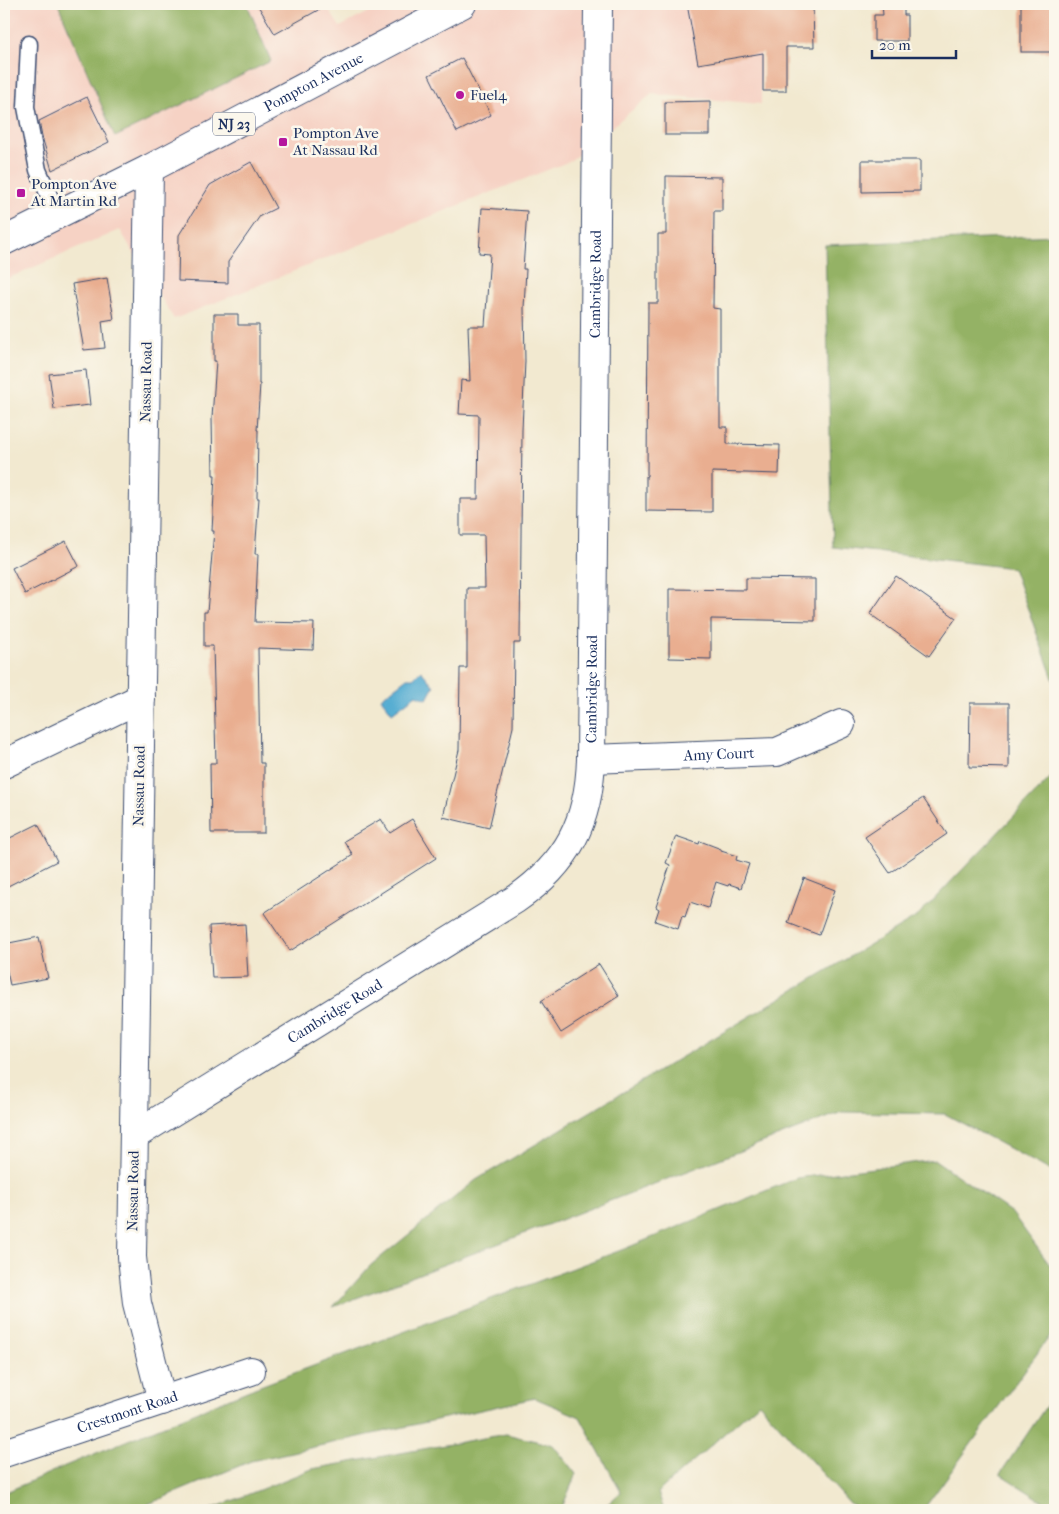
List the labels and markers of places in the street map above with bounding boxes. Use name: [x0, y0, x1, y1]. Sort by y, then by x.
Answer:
place label: Fuel4: [470, 86, 508, 104]
marker: Fuel4: [454, 89, 466, 101]
place label: Pompton Ave At Nassau Rd: [292, 124, 379, 159]
marker: Pompton Ave At Nassau Rd: [277, 136, 289, 148]
place label: Pompton Ave At Martin Rd: [30, 175, 118, 210]
marker: Pompton Ave At Martin Rd: [15, 187, 27, 199]

